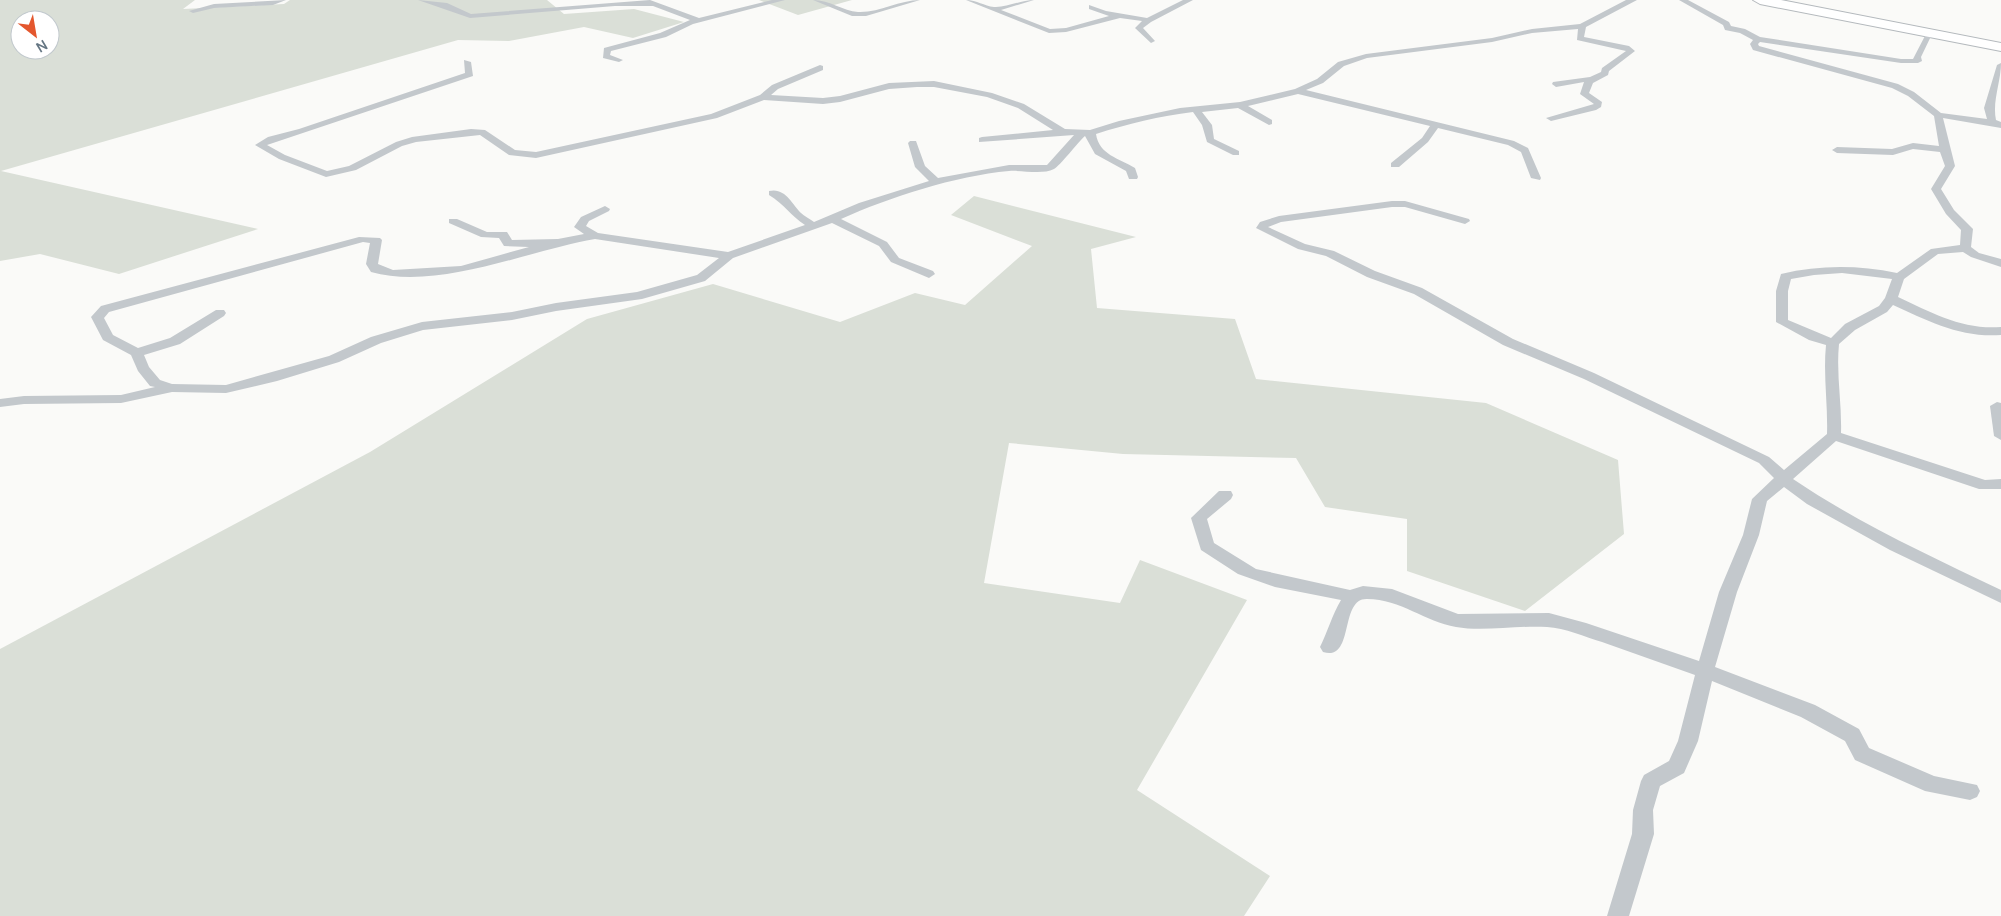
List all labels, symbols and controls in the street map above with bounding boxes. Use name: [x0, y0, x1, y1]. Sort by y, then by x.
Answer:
north arrow: [10, 10, 60, 60]
text: N: [33, 36, 51, 57]

